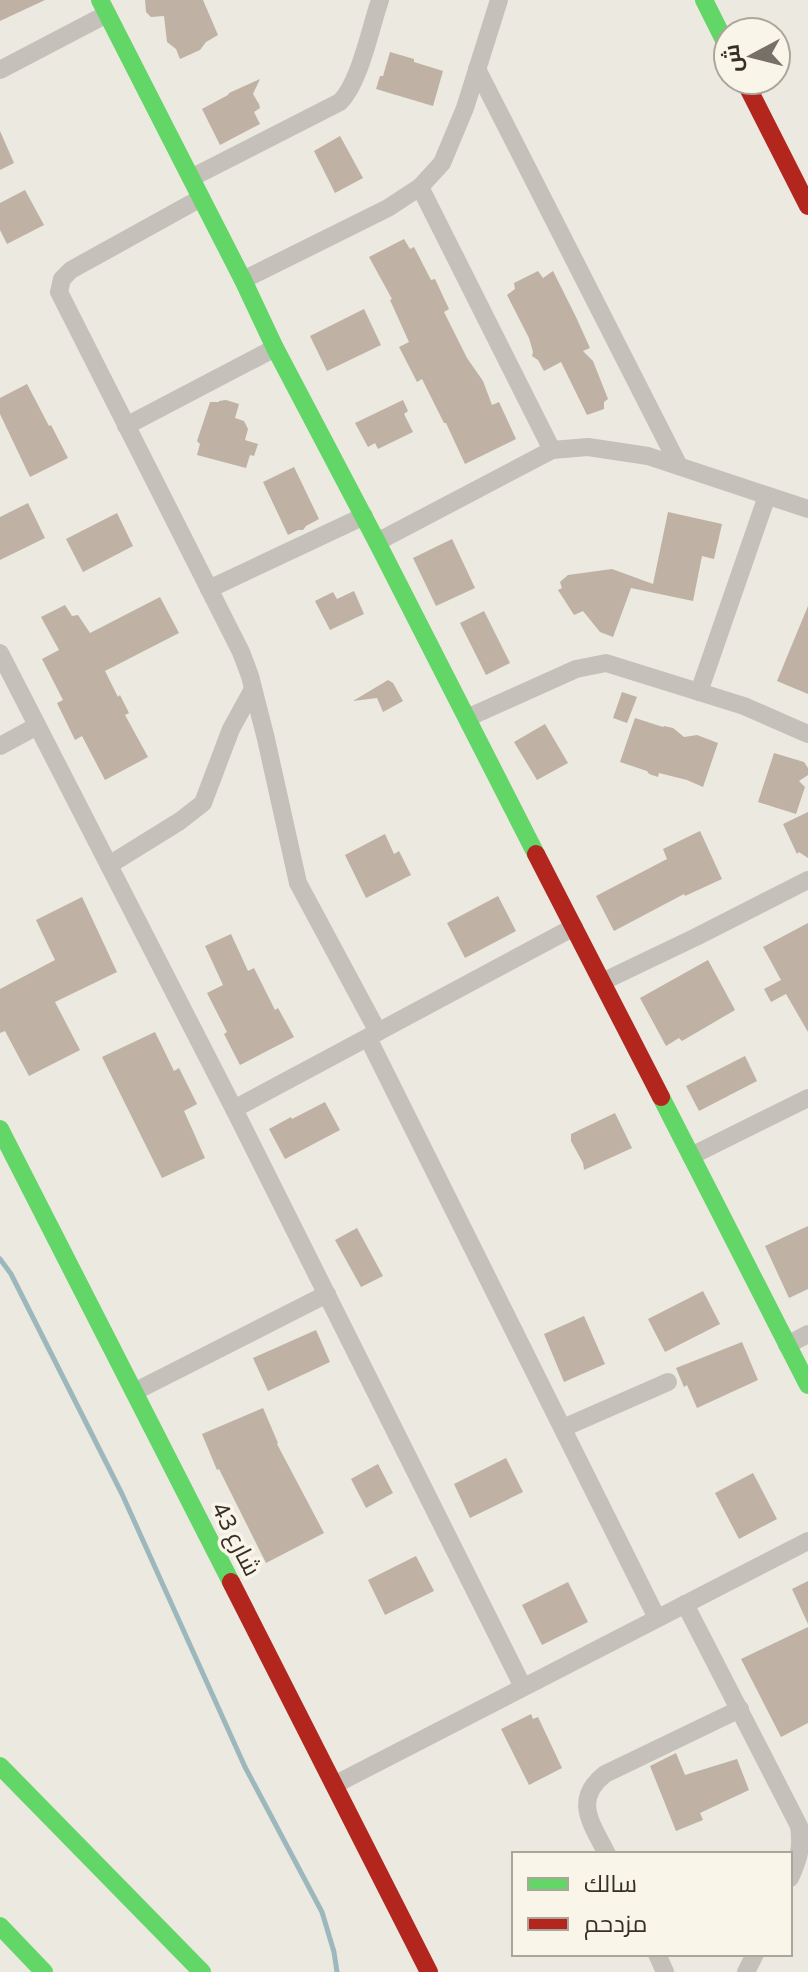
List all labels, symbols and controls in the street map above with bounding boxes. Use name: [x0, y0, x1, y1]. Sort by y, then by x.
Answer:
north arrow: [712, 16, 792, 96]
text: ش: [717, 43, 748, 74]
street label: شارع 43: [204, 1496, 268, 1582]
legend: [512, 1852, 792, 1956]
text: سالك: [584, 1868, 637, 1897]
text: مزدحم: [584, 1908, 647, 1940]

